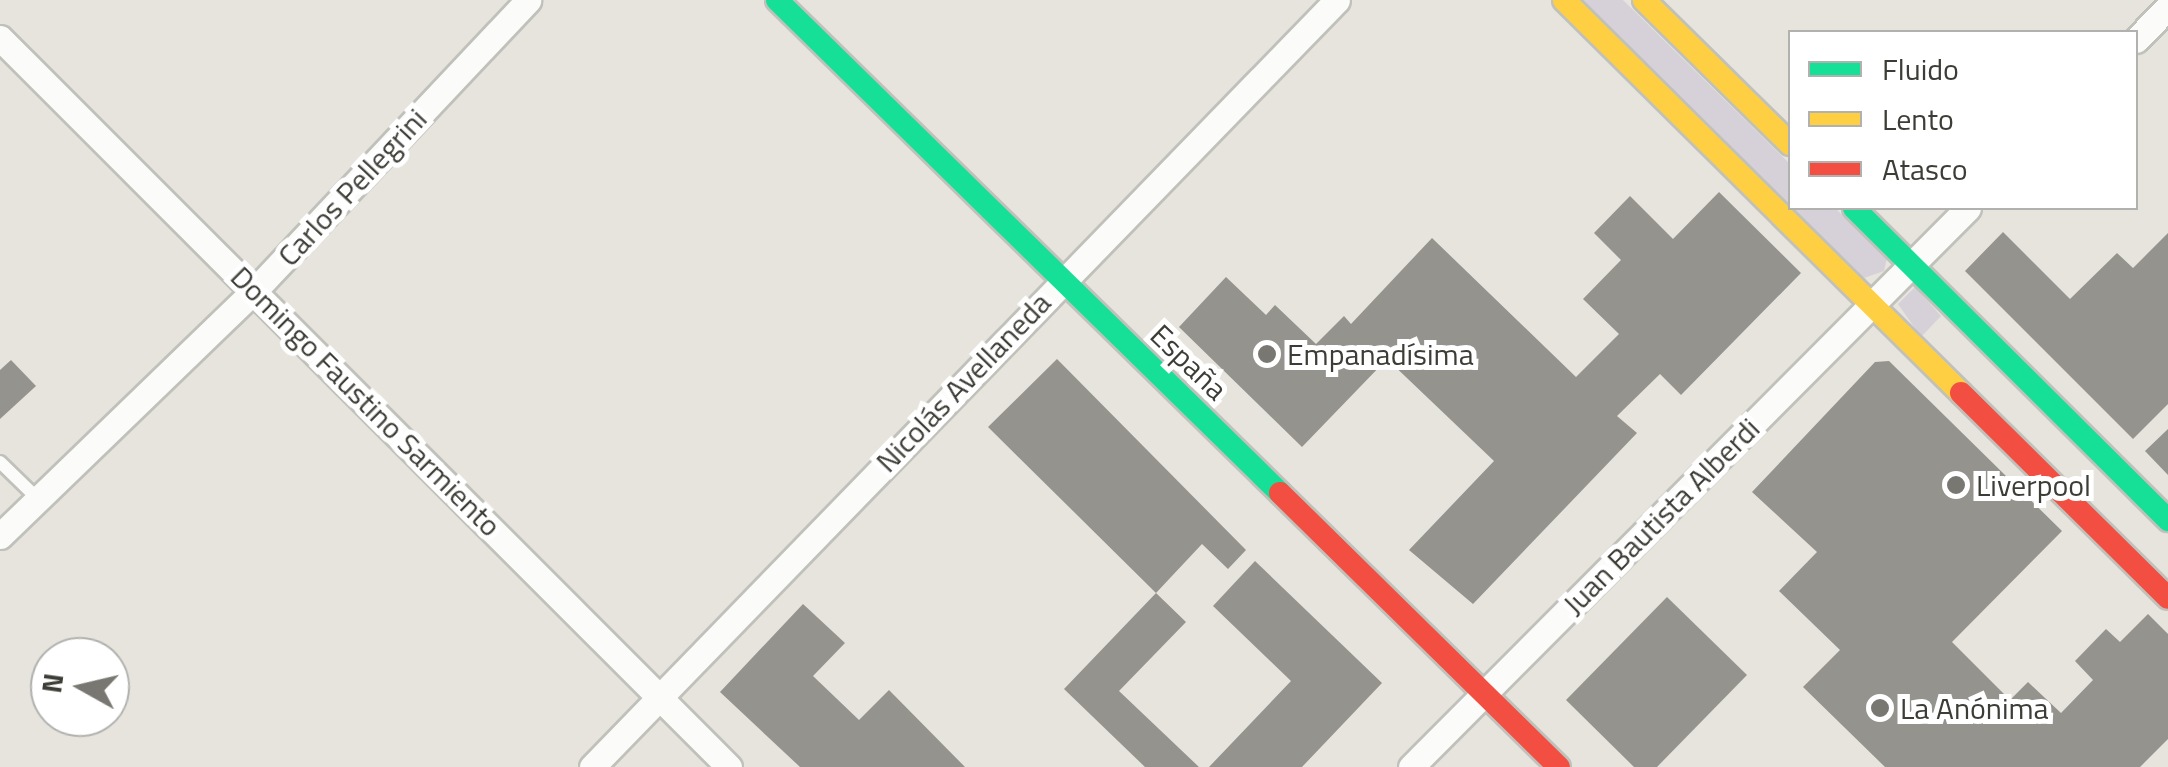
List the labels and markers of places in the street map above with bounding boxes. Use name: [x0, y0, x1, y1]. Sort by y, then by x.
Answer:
place label: Empanadísima: [1287, 336, 1474, 372]
marker: Empanadísima: [1256, 343, 1278, 365]
place label: Liverpool: [1976, 467, 2091, 503]
marker: Liverpool: [1945, 474, 1967, 496]
place label: La Anónima: [1900, 690, 2049, 726]
marker: La Anónima: [1869, 697, 1891, 719]

